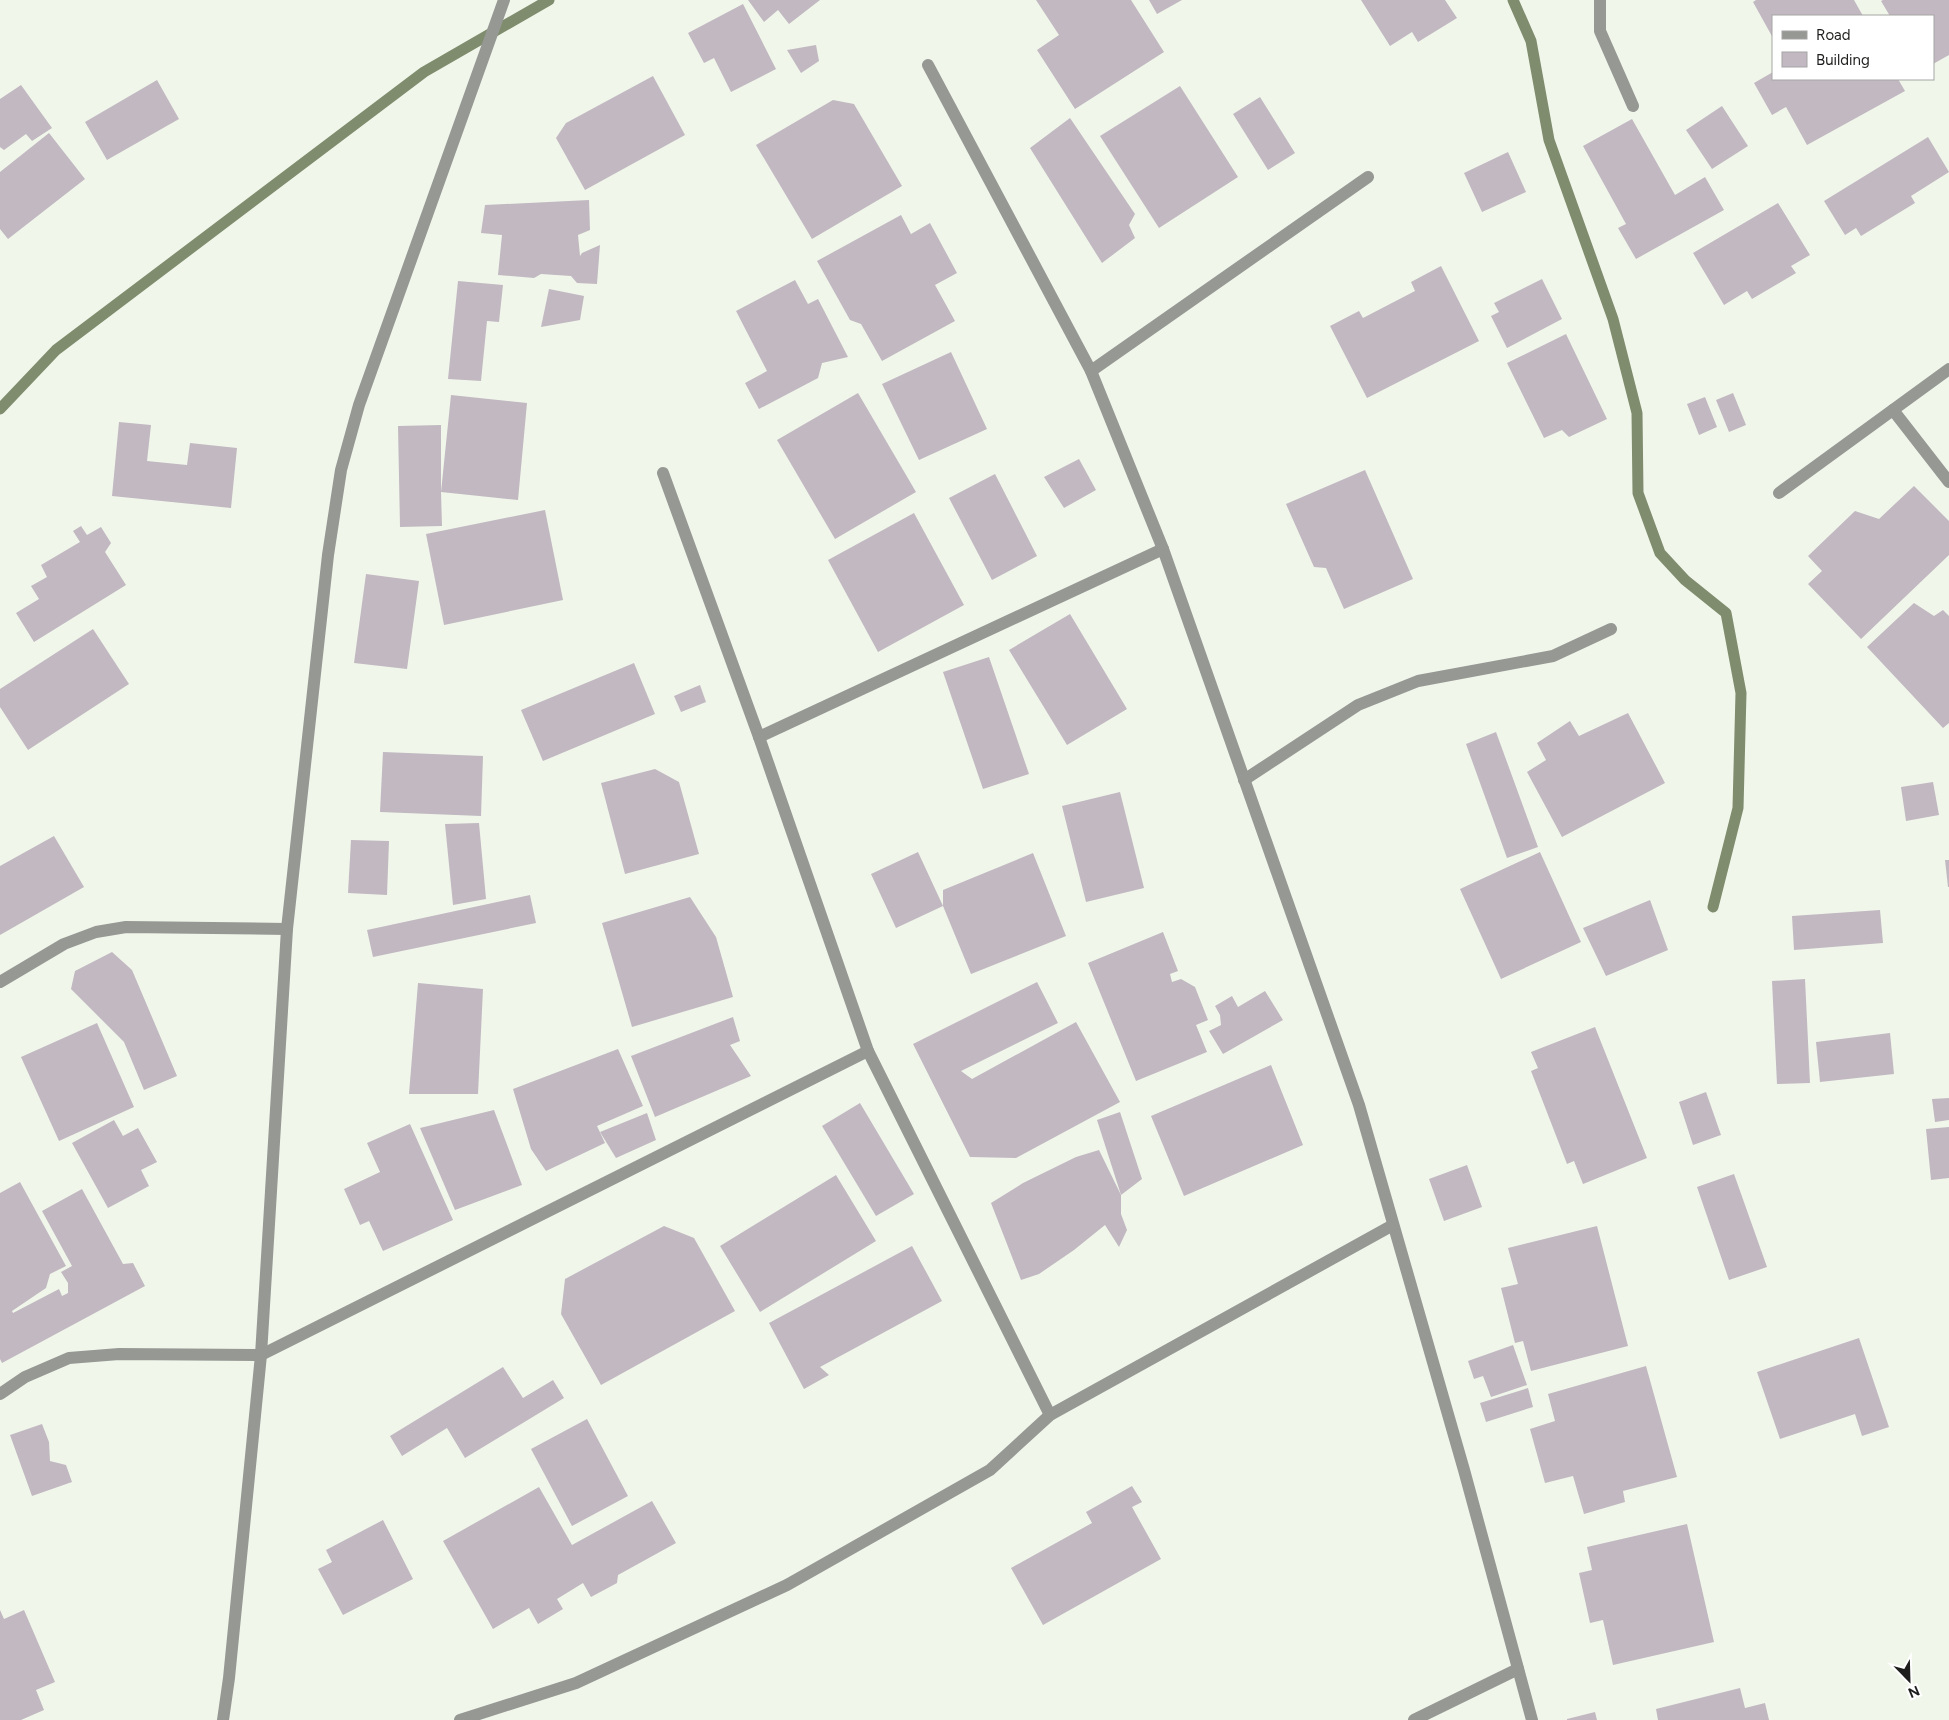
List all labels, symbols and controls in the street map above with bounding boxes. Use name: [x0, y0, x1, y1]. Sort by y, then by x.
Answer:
legend: [1772, 15, 1934, 80]
text: Road: [1816, 26, 1851, 44]
text: Building: [1816, 51, 1870, 69]
north arrow: [1884, 1655, 1934, 1705]
text: N: [1906, 1682, 1922, 1701]

